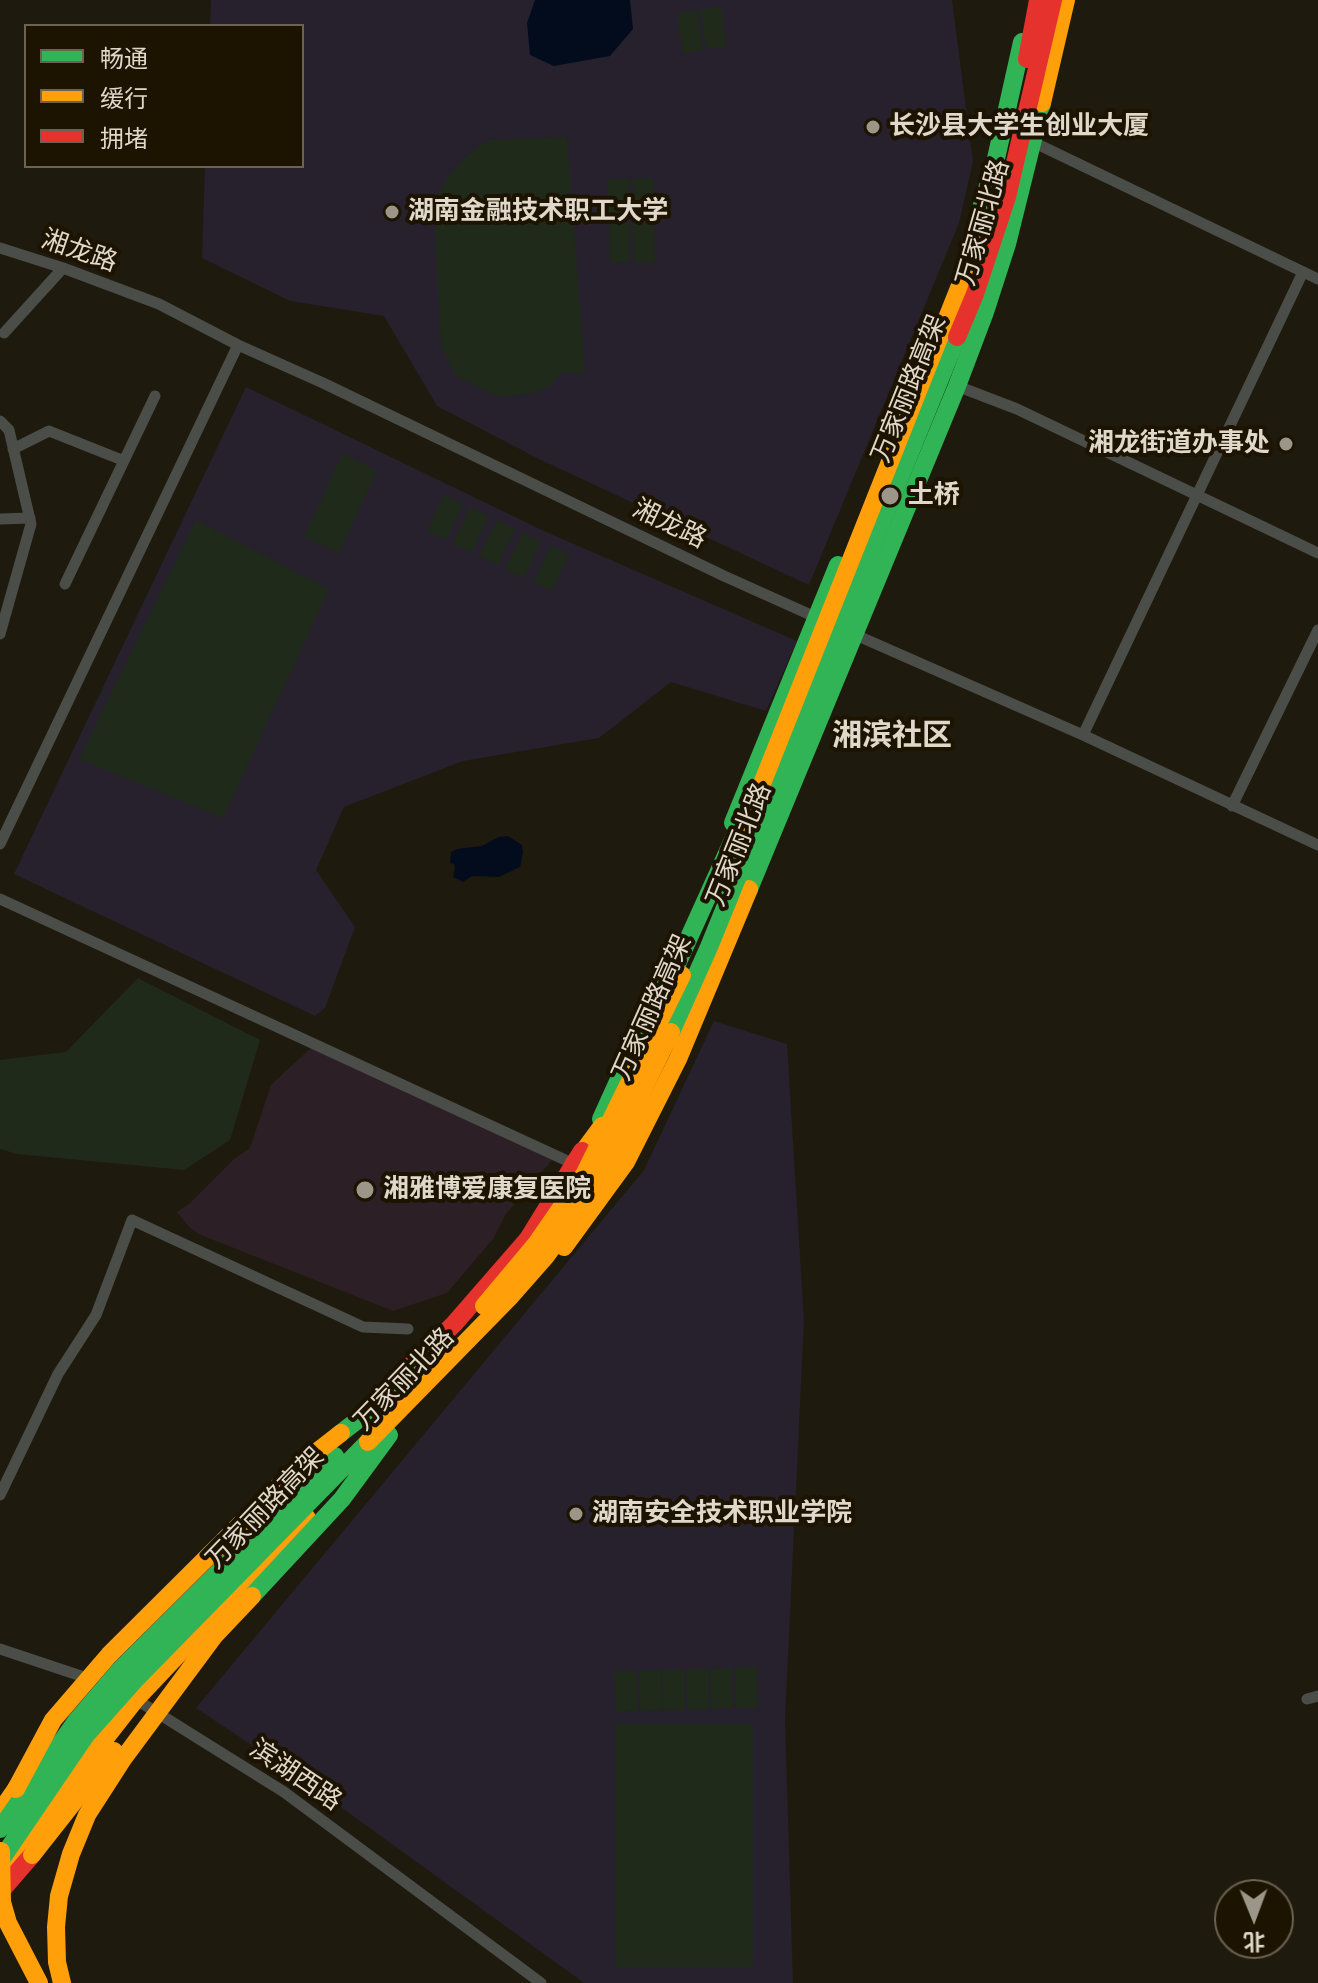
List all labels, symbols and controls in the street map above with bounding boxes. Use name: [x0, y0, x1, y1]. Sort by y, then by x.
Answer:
legend: [24, 24, 304, 168]
text: 畅通: [100, 46, 148, 72]
text: 缓行: [100, 86, 148, 112]
place label: 长沙县大学生创业大厦: [889, 111, 1149, 143]
marker: 长沙县大学生创业大厦: [864, 118, 882, 136]
text: 拥堵: [100, 126, 148, 152]
street label: 万家丽北路: [951, 156, 1017, 290]
place label: 湖南金融技术职工大学: [408, 196, 668, 228]
marker: 湖南金融技术职工大学: [383, 203, 401, 221]
street label: 湘龙路: [37, 225, 121, 279]
street label: 万家丽路高架: [866, 311, 954, 467]
place label: 湘龙街道办事处: [1088, 428, 1270, 460]
marker: 湘龙街道办事处: [1277, 435, 1295, 453]
place label: 土桥: [908, 480, 960, 512]
marker: 土桥: [879, 485, 901, 507]
street label: 湘龙路: [627, 494, 711, 556]
district label: 湘滨社区: [832, 719, 952, 755]
street label: 万家丽北路: [701, 779, 779, 911]
street label: 万家丽路高架: [607, 930, 699, 1086]
place label: 湘雅博爱康复医院: [383, 1174, 591, 1206]
marker: 湘雅博爱康复医院: [354, 1179, 376, 1201]
street label: 万家丽北路: [349, 1322, 461, 1438]
street label: 万家丽路高架: [201, 1442, 331, 1576]
place label: 湖南安全技术职业学院: [592, 1498, 852, 1530]
marker: 湖南安全技术职业学院: [567, 1505, 585, 1523]
street label: 滨湖西路: [243, 1734, 347, 1818]
north arrow: [1214, 1879, 1294, 1959]
text: 北: [1243, 1929, 1266, 1954]

